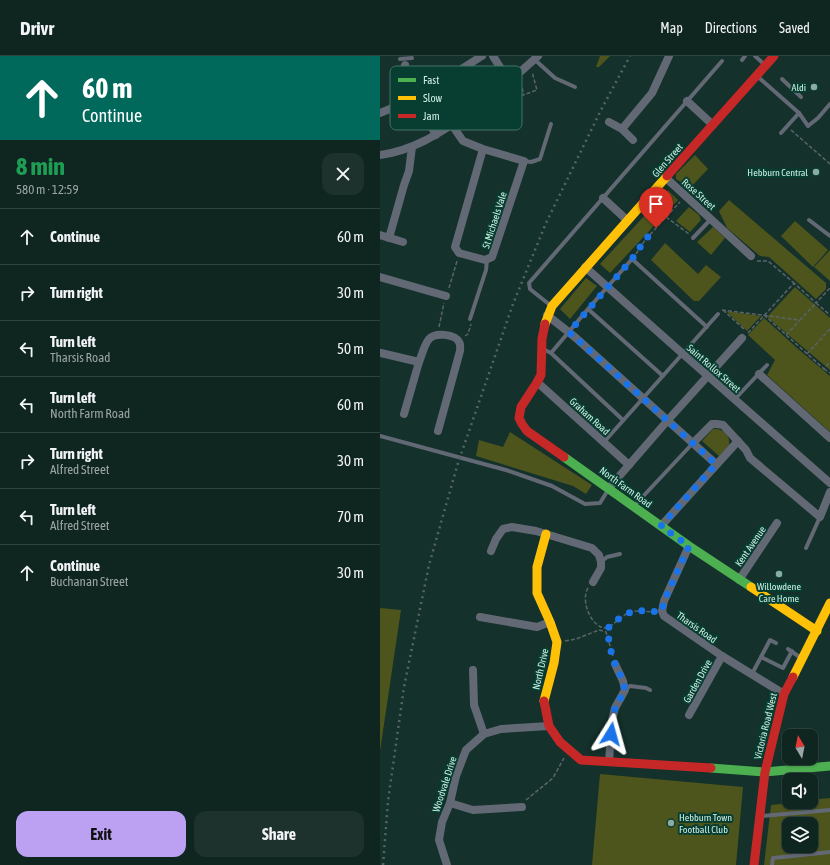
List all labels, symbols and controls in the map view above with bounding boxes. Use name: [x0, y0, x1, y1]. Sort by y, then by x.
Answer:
text: Drivr: [20, 17, 54, 39]
text: Map: [660, 20, 683, 36]
text: Directions: [705, 20, 757, 36]
text: Saved: [779, 20, 810, 36]
legend: [390, 66, 522, 130]
icon: ahead: [16, 72, 68, 124]
text: 60 m: [82, 72, 132, 104]
text: Fast: [423, 74, 439, 86]
place label: Aldi: [792, 82, 806, 93]
marker: Aldi: [809, 82, 819, 92]
text: Slow: [423, 92, 442, 104]
text: Continue: [82, 105, 142, 126]
text: Jam: [423, 110, 440, 122]
street label: Glen Street: [650, 141, 685, 179]
text: 8 min: [16, 153, 65, 180]
button: close: [322, 153, 364, 195]
place label: Hebburn Central: [747, 167, 808, 178]
marker: Hebburn Central: [811, 167, 821, 177]
street label: Rose Street: [680, 177, 718, 212]
text: 580 m · 12:59: [16, 182, 79, 197]
pin: [639, 187, 673, 228]
street label: St Michaels Vale: [480, 190, 509, 250]
icon: arrive: [645, 193, 667, 215]
icon: ahead: [16, 226, 38, 248]
text: Continue: [50, 228, 100, 245]
text: 60 m: [337, 228, 364, 245]
icon: right: [16, 282, 38, 304]
text: Turn right: [50, 284, 103, 301]
text: 30 m: [337, 284, 364, 301]
text: Turn left: [50, 333, 96, 350]
icon: left: [16, 338, 38, 360]
text: 50 m: [337, 340, 364, 357]
street label: Saint Rollox Street: [685, 342, 743, 395]
text: Tharsis Road: [50, 350, 110, 365]
text: Turn left: [50, 389, 96, 406]
icon: left: [16, 394, 38, 416]
text: 60 m: [337, 396, 364, 413]
street label: Graham Road: [567, 396, 612, 437]
text: North Farm Road: [50, 406, 130, 421]
text: Turn right: [50, 445, 103, 462]
icon: right: [16, 450, 38, 472]
text: 30 m: [337, 452, 364, 469]
text: Alfred Street: [50, 462, 110, 477]
street label: North Farm Road: [598, 465, 654, 510]
text: Turn left: [50, 501, 96, 518]
icon: left: [16, 506, 38, 528]
text: 70 m: [337, 508, 364, 525]
text: Alfred Street: [50, 518, 110, 533]
street label: Kent Avenue: [733, 524, 768, 568]
text: Continue: [50, 557, 100, 574]
icon: ahead: [16, 562, 38, 584]
text: 30 m: [337, 564, 364, 581]
marker: Willowdene Care Home: [774, 569, 784, 579]
text: Buchanan Street: [50, 574, 129, 589]
place label: Willowdene Care Home: [757, 581, 801, 604]
street label: Tharsis Road: [675, 610, 719, 645]
street label: North Drive: [530, 647, 551, 691]
street label: Garden Drive: [681, 657, 714, 705]
street label: Victoria Road West: [752, 692, 779, 760]
position arrow: [590, 713, 632, 755]
north arrow: [782, 729, 818, 765]
map controls: [782, 729, 818, 853]
street label: Woodvale Drive: [430, 755, 459, 813]
button: sound: [782, 773, 818, 809]
button: Exit: [16, 811, 186, 857]
button: Share: [194, 811, 364, 857]
place label: Hebburn Town Football Club: [679, 812, 732, 835]
button: layers: [782, 817, 818, 853]
marker: Hebburn Town Football Club: [666, 818, 676, 828]

